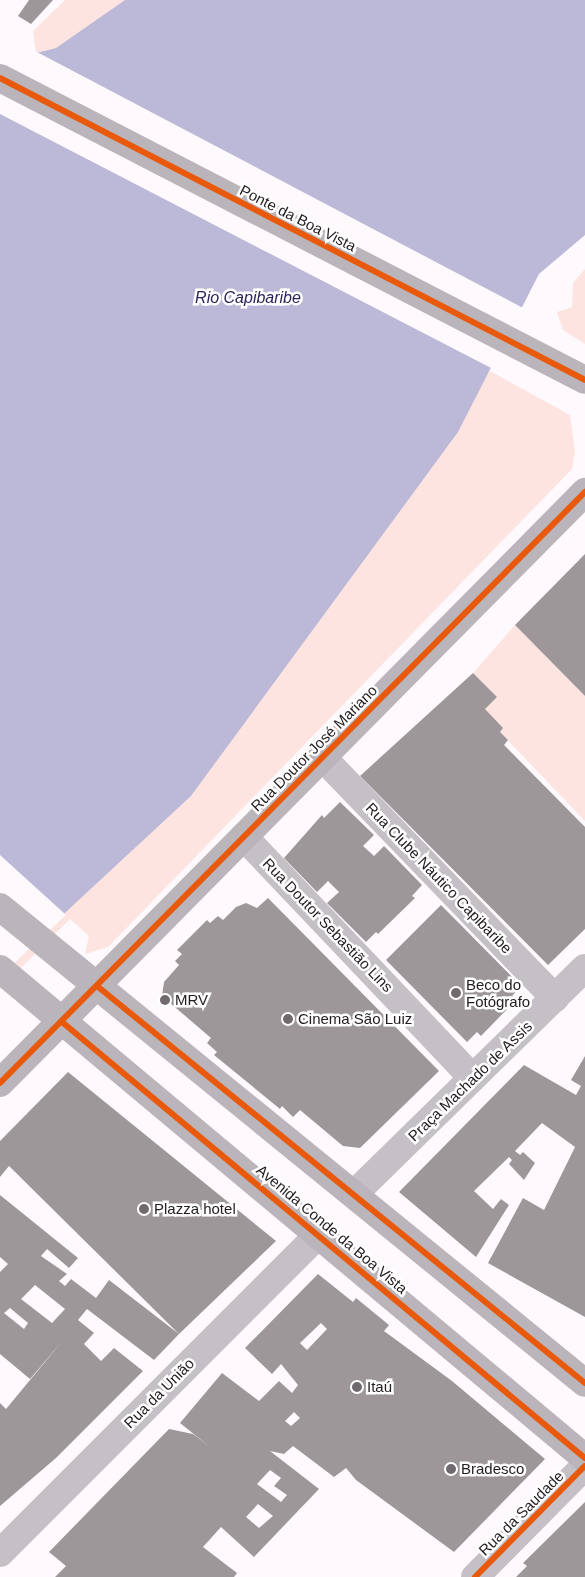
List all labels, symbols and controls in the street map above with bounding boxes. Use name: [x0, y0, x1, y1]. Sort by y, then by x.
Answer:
street label: Ponte da Boa Vista: [237, 181, 359, 255]
water label: Rio Capibaribe: [195, 288, 301, 308]
street label: Rua Doutor José Mariano: [247, 681, 381, 815]
street label: Rua Clube Náutico Capibaribe: [362, 799, 516, 957]
street label: Rua Doutor Sebastião Lins: [259, 854, 397, 996]
place label: Beco do Fotógrafo: [466, 975, 530, 1010]
marker: Beco do Fotógrafo: [450, 987, 462, 999]
place label: MRV: [175, 991, 208, 1009]
marker: MRV: [159, 994, 171, 1006]
place label: Cinema São Luiz: [298, 1010, 412, 1028]
marker: Cinema São Luiz: [282, 1013, 294, 1025]
street label: Praça Machado de Assis: [404, 1017, 536, 1145]
street label: Avenida Conde da Boa Vista: [253, 1161, 411, 1297]
place label: Plazza hotel: [154, 1200, 236, 1218]
marker: Plazza hotel: [138, 1203, 150, 1215]
street label: Rua da União: [120, 1354, 198, 1432]
place label: Itaú: [367, 1378, 392, 1396]
marker: Itaú: [351, 1381, 363, 1393]
place label: Bradesco: [461, 1460, 524, 1478]
marker: Bradesco: [445, 1463, 457, 1475]
street label: Rua da Saudade: [475, 1467, 567, 1559]

